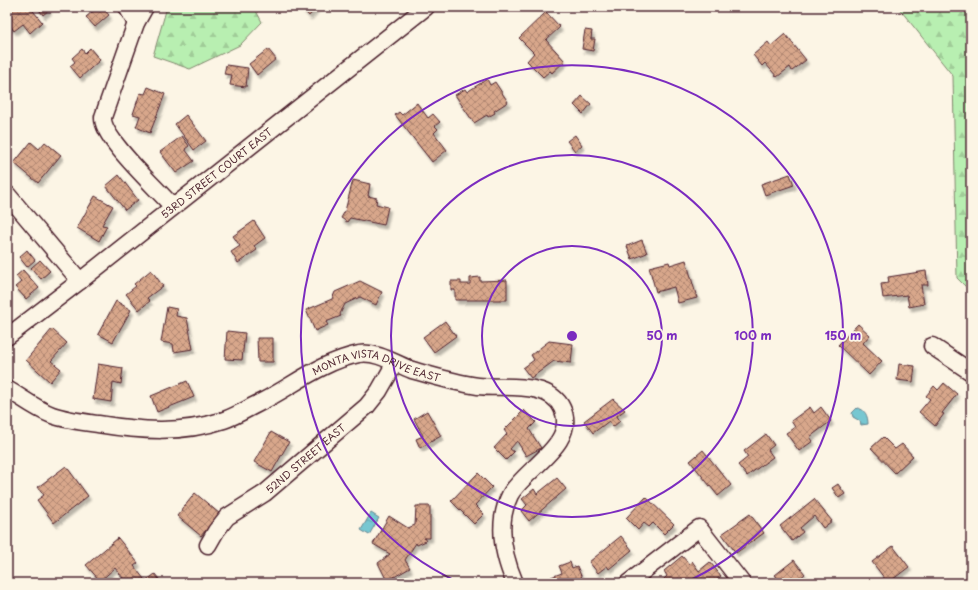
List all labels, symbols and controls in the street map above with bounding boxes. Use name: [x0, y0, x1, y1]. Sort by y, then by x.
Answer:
street label: 53RD STREET COURT EAST: [157, 124, 275, 221]
text: 50 m: [646, 326, 678, 344]
text: 100 m: [734, 326, 772, 344]
text: 150 m: [825, 326, 861, 344]
centre of rings: [565, 329, 579, 343]
text: MONTA VISTA DRIVE EAST: [309, 346, 442, 385]
street label: MONTA VISTA DRIVE EAST: [310, 368, 444, 384]
street label: 52ND STREET EAST: [262, 420, 349, 497]

